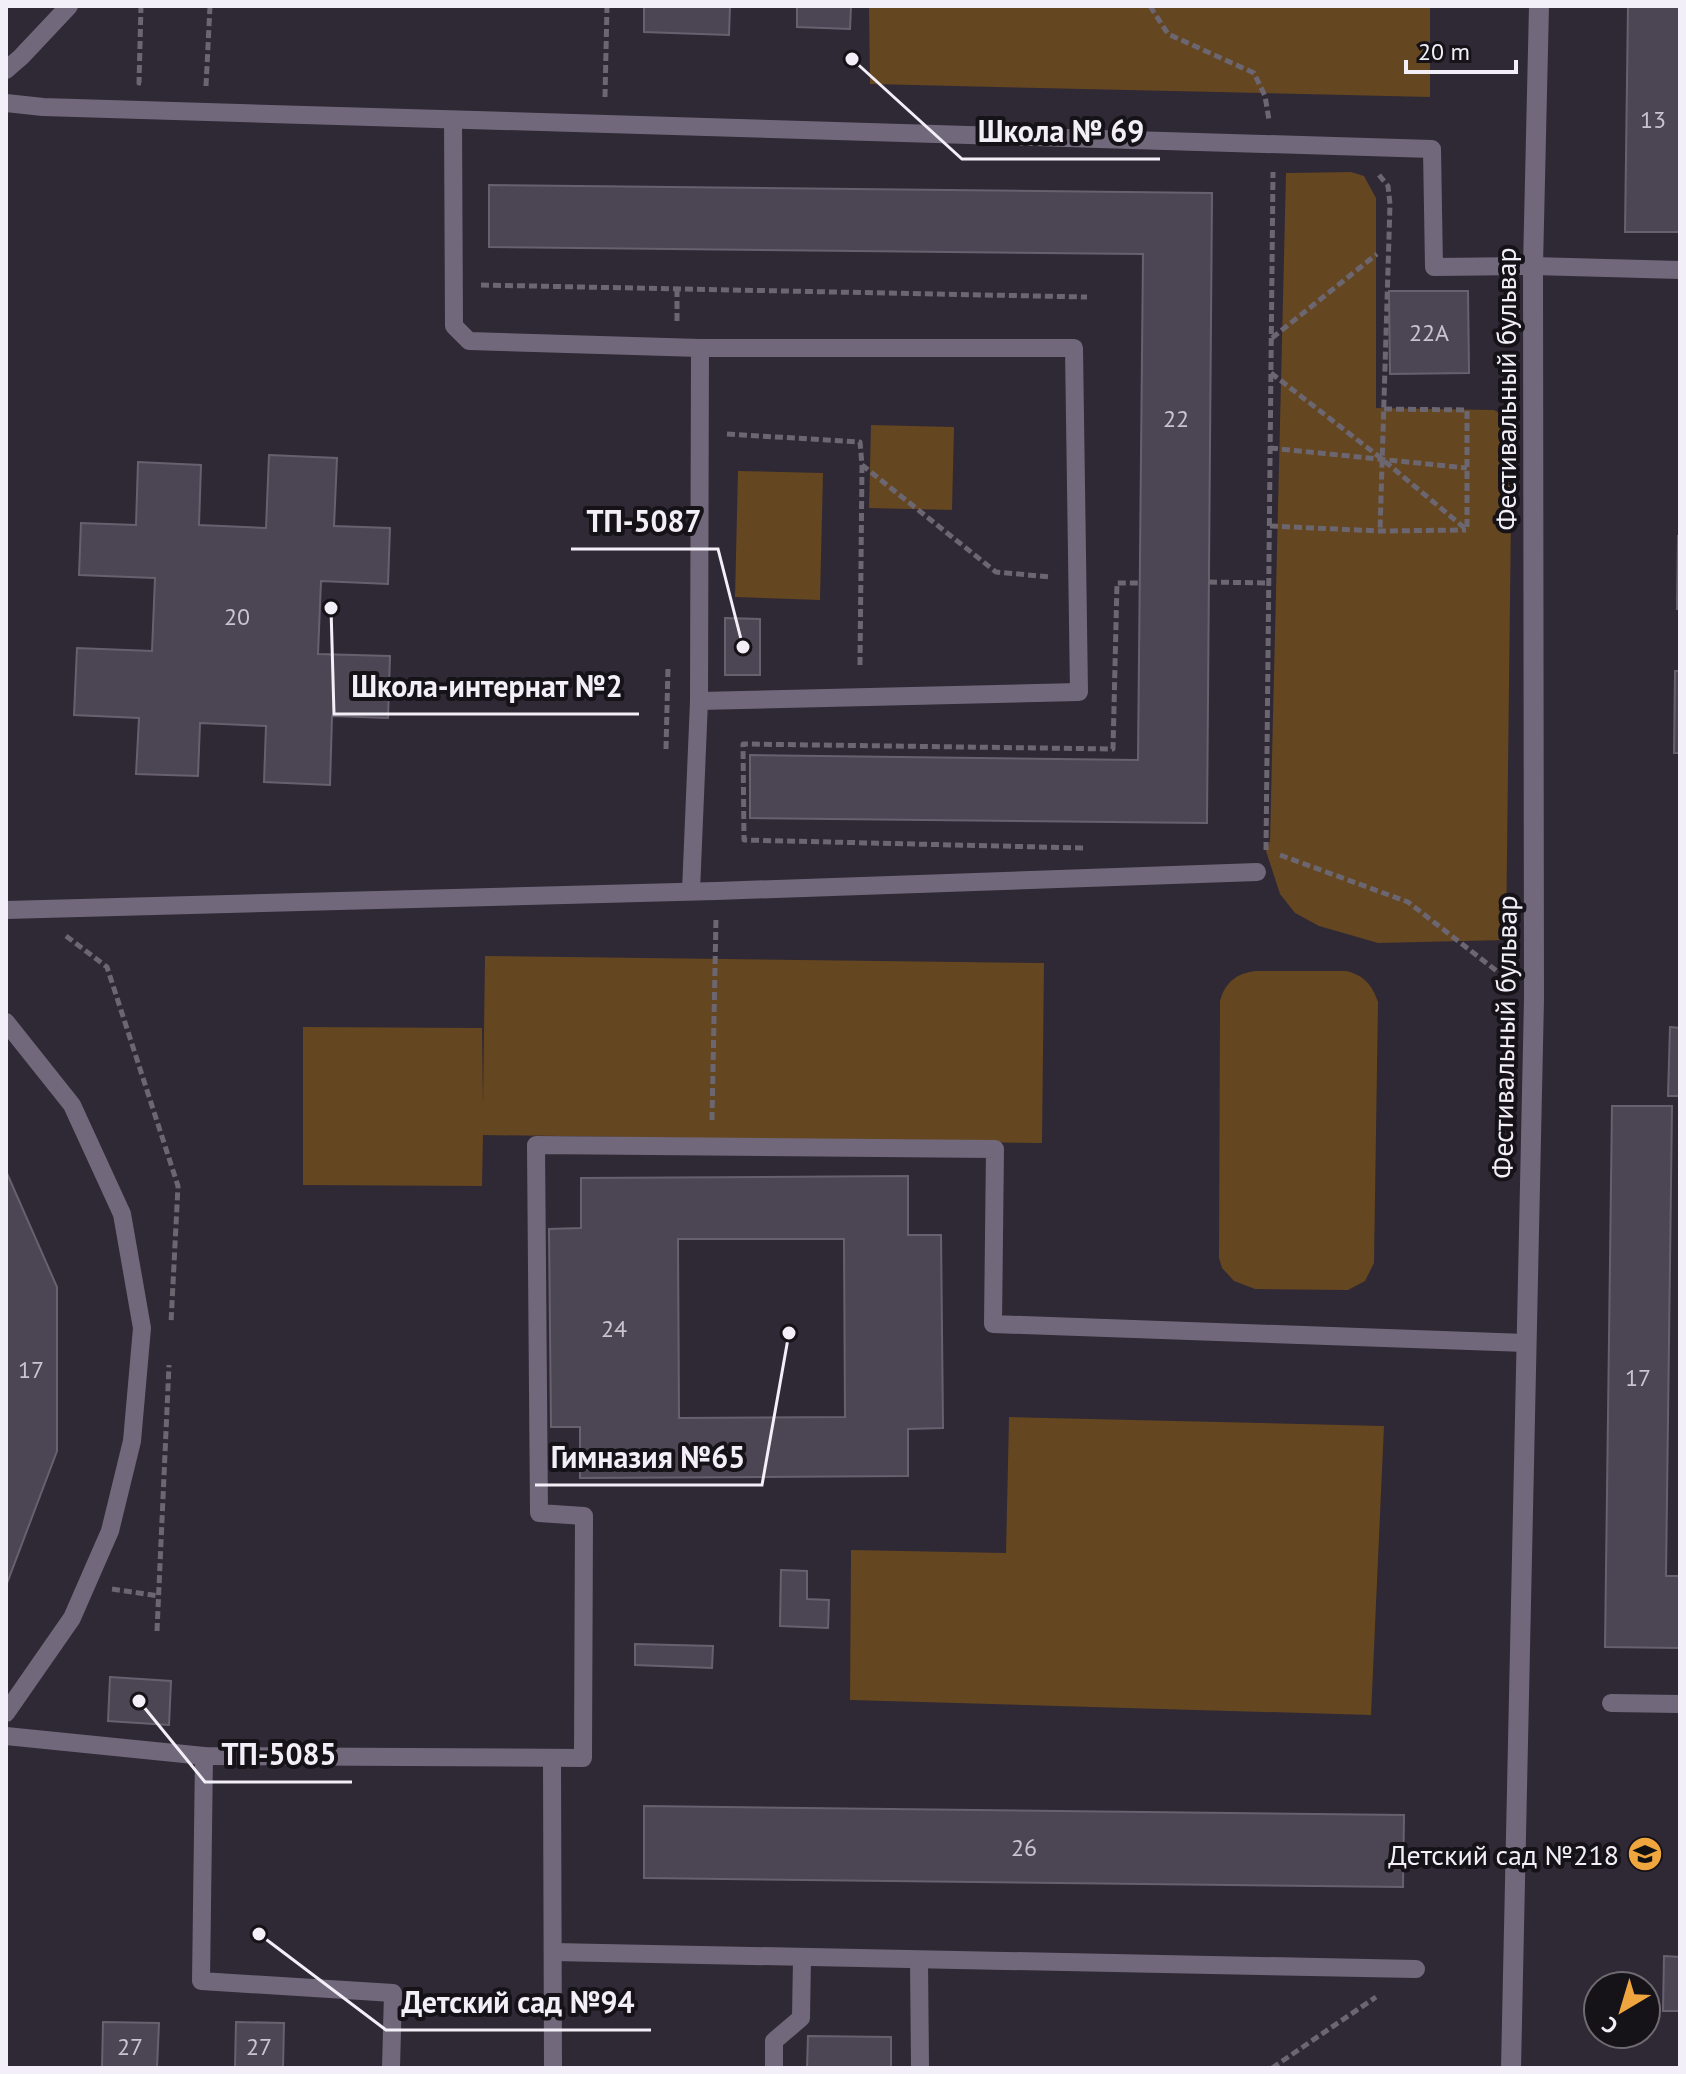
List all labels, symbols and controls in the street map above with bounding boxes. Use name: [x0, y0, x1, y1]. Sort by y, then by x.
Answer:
scale bar: [1406, 24, 1516, 74]
text: 20 m: [1418, 36, 1470, 67]
house number: 13: [1640, 104, 1666, 135]
callout: Школа № 69: [962, 105, 1160, 159]
text: Школа № 69: [978, 111, 1144, 150]
street label: Фестивальный бульвар: [1487, 247, 1524, 531]
house number: 22А: [1409, 317, 1449, 348]
house number: 22: [1163, 403, 1189, 434]
callout: ТП-5087: [571, 495, 718, 549]
text: ТП-5087: [586, 501, 702, 540]
house number: 20: [224, 601, 250, 632]
callout: Школа-интернат №2: [334, 660, 639, 714]
text: Школа-интернат №2: [351, 666, 623, 705]
street label: Фестивальный бульвар: [1483, 895, 1525, 1179]
house number: 24: [601, 1313, 627, 1344]
house number: 17: [18, 1354, 44, 1385]
house number: 17: [1625, 1362, 1651, 1393]
callout: Гимназия №65: [535, 1431, 762, 1485]
text: Гимназия №65: [551, 1437, 745, 1476]
callout: ТП-5085: [205, 1728, 352, 1782]
text: ТП-5085: [221, 1734, 337, 1773]
house number: 26: [1011, 1832, 1037, 1863]
school or university icon: Детский сад №218: [1626, 1835, 1664, 1873]
place label: Детский сад №218: [1388, 1836, 1619, 1873]
north arrow: [1582, 1970, 1662, 2050]
callout: Детский сад №94: [386, 1976, 651, 2030]
text: Детский сад №94: [401, 1982, 635, 2021]
text: С: [1596, 2011, 1623, 2041]
house number: 27: [117, 2031, 143, 2062]
house number: 27: [246, 2031, 272, 2062]

